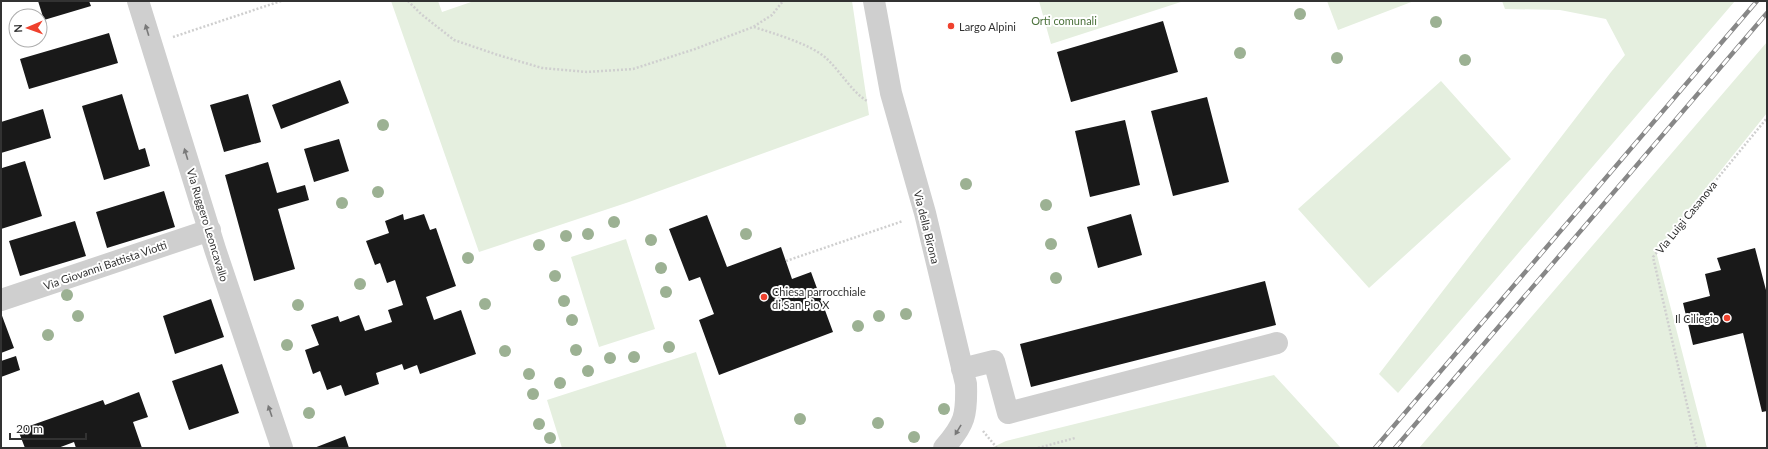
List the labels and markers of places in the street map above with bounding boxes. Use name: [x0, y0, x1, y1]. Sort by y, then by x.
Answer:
place label: Largo Alpini: [959, 20, 1016, 33]
marker: Largo Alpini: [946, 21, 956, 31]
place label: Chiesa parrocchiale di San Pio X: [772, 285, 866, 311]
marker: Chiesa parrocchiale di San Pio X: [759, 292, 769, 302]
place label: Il Ciliegio: [1675, 312, 1719, 325]
marker: Il Ciliegio: [1722, 313, 1732, 323]

